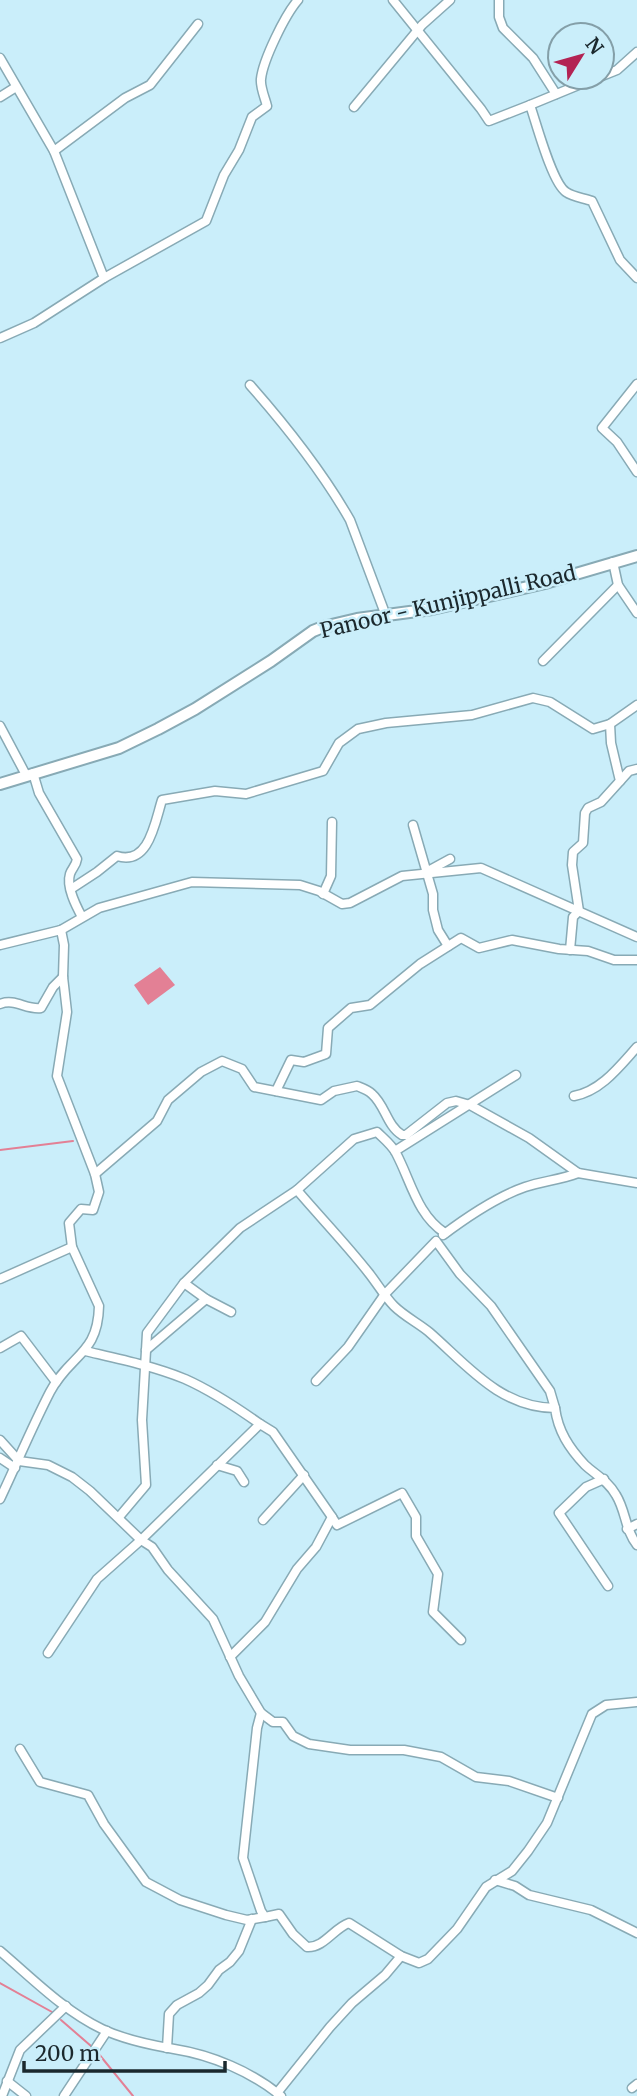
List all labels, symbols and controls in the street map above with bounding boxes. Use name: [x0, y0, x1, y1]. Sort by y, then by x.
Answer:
north arrow: [546, 21, 616, 91]
text: N: [580, 33, 609, 59]
street label: Panoor - Kunjippalli Road: [317, 559, 579, 644]
scale bar: [24, 2030, 226, 2074]
text: 200 m: [35, 2040, 100, 2067]

